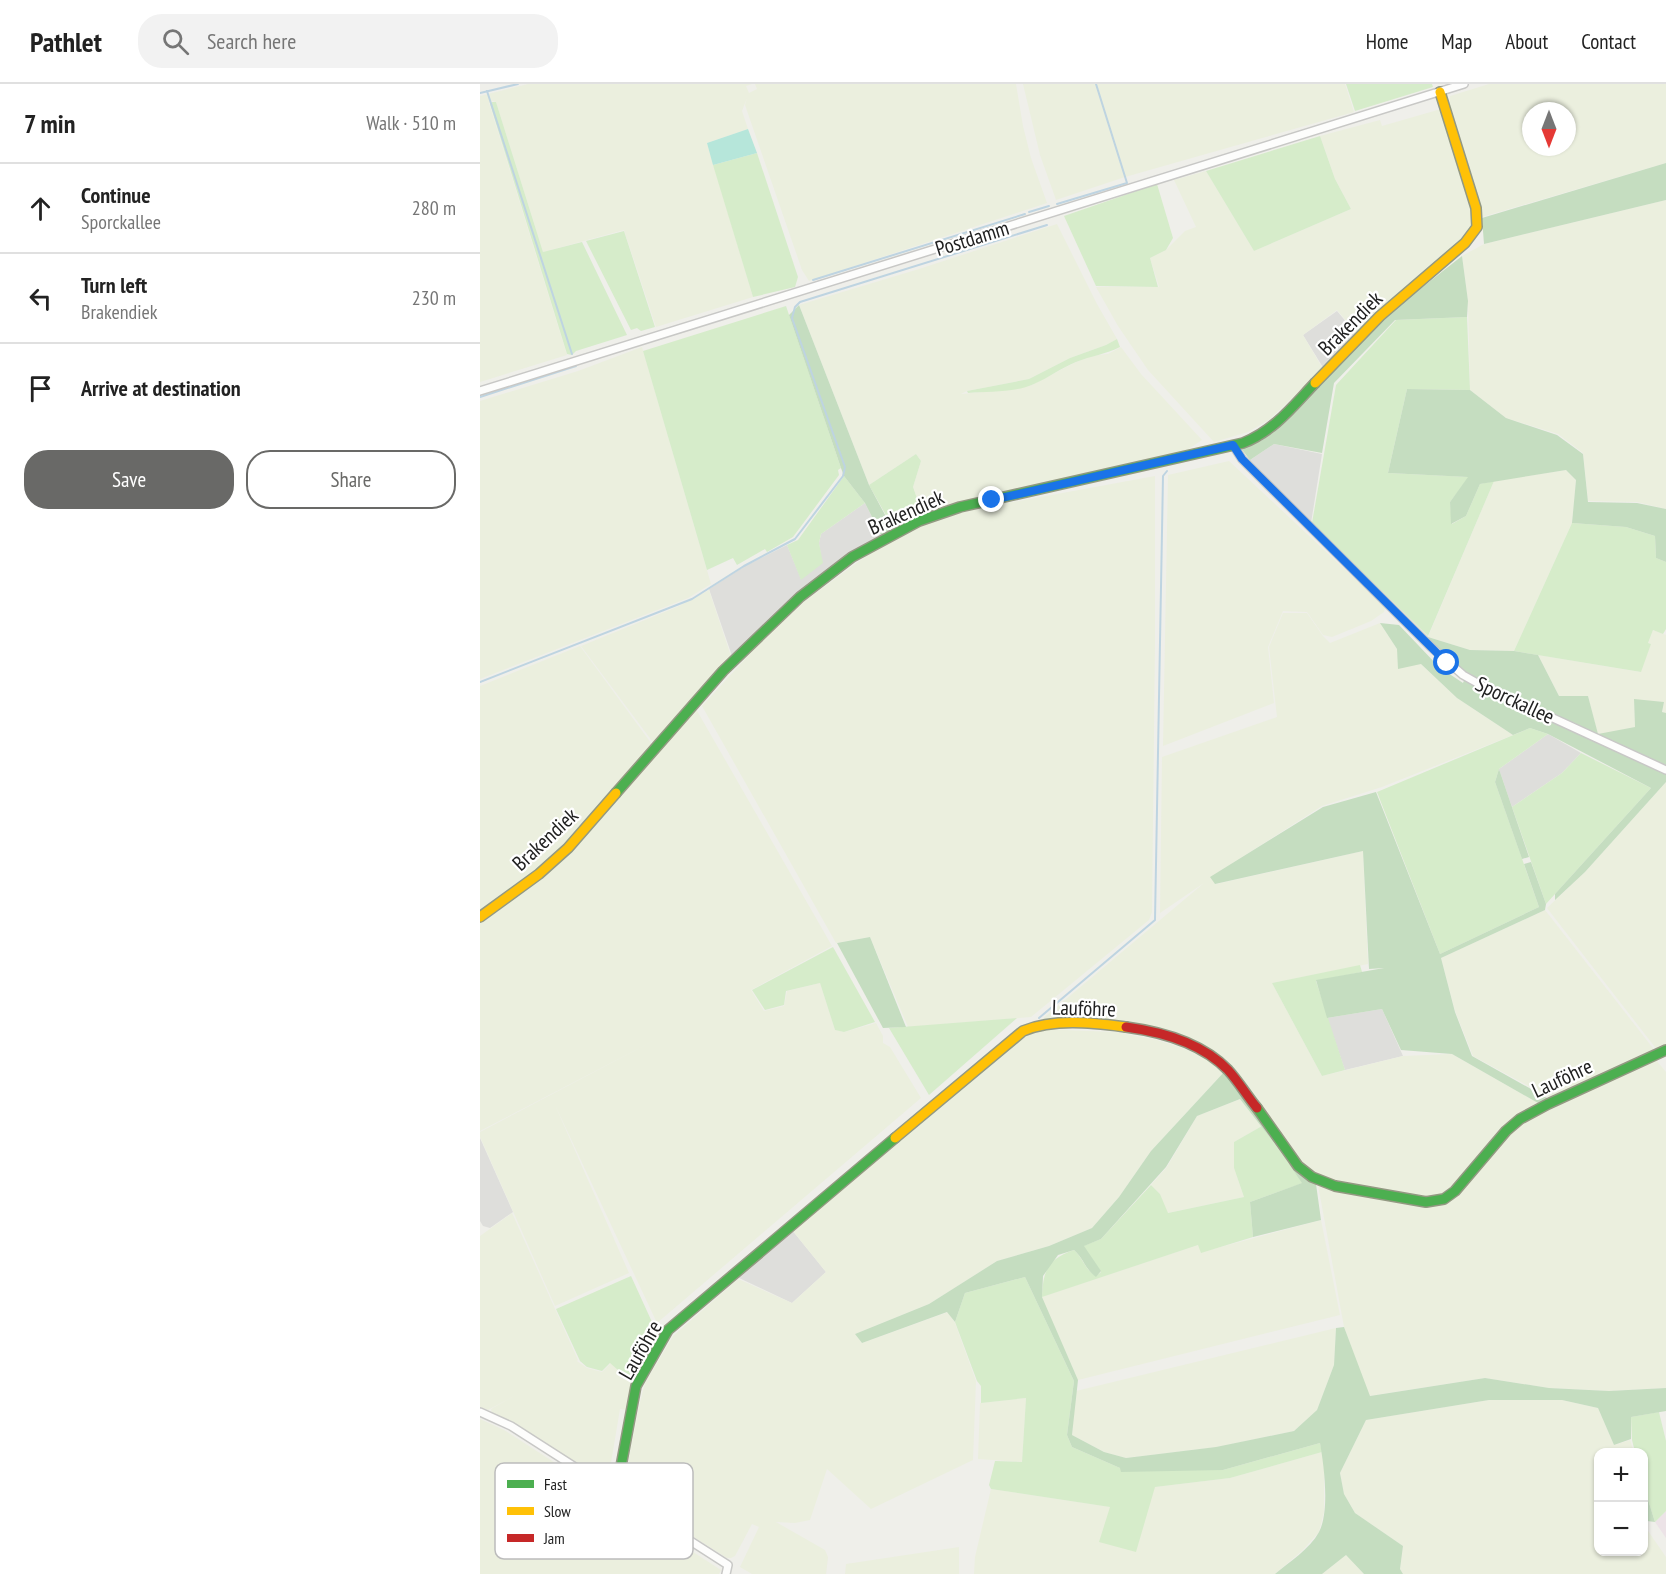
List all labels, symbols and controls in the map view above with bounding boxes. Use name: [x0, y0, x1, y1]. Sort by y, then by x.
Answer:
search box: [138, 14, 558, 68]
text: Pathlet: [30, 23, 102, 60]
icon: search: [159, 25, 192, 58]
text: Search here: [207, 27, 296, 55]
text: Home: [1366, 28, 1408, 55]
text: Map: [1441, 28, 1472, 55]
text: About: [1505, 28, 1548, 55]
text: Contact: [1581, 28, 1636, 55]
north arrow: [1522, 102, 1576, 156]
text: 7 min: [24, 107, 75, 140]
text: Walk · 510 m: [366, 110, 456, 136]
text: Continue: [81, 181, 151, 209]
icon: ahead: [24, 192, 57, 225]
text: 280 m: [412, 195, 456, 221]
text: Sporckallee: [81, 209, 161, 235]
street label: Postdamm: [932, 214, 1012, 262]
text: Turn left: [81, 271, 147, 299]
icon: left: [24, 282, 57, 315]
text: 230 m: [412, 285, 456, 311]
street label: Brakendiek: [1312, 285, 1388, 361]
text: Brakendiek: [81, 299, 158, 325]
icon: arrive: [24, 372, 57, 405]
text: Arrive at destination: [81, 374, 241, 402]
button: Save: [24, 450, 234, 509]
button: Share: [246, 450, 456, 509]
street label: Brakendiek: [864, 483, 948, 541]
route end: [978, 486, 1004, 512]
route start: [1433, 649, 1459, 675]
street label: Sporckallee: [1471, 670, 1559, 730]
street label: Brakendiek: [506, 802, 584, 876]
street label: Lauföhre: [1052, 993, 1116, 1023]
street label: Lauföhre: [1527, 1052, 1597, 1104]
street label: Lauföhre: [612, 1316, 668, 1384]
map controls: [1594, 1448, 1648, 1556]
button: +: [1594, 1448, 1648, 1502]
legend: [495, 1463, 693, 1559]
text: Fast: [544, 1474, 567, 1494]
text: Slow: [544, 1501, 571, 1521]
button: −: [1594, 1502, 1648, 1556]
text: Jam: [543, 1528, 565, 1548]

